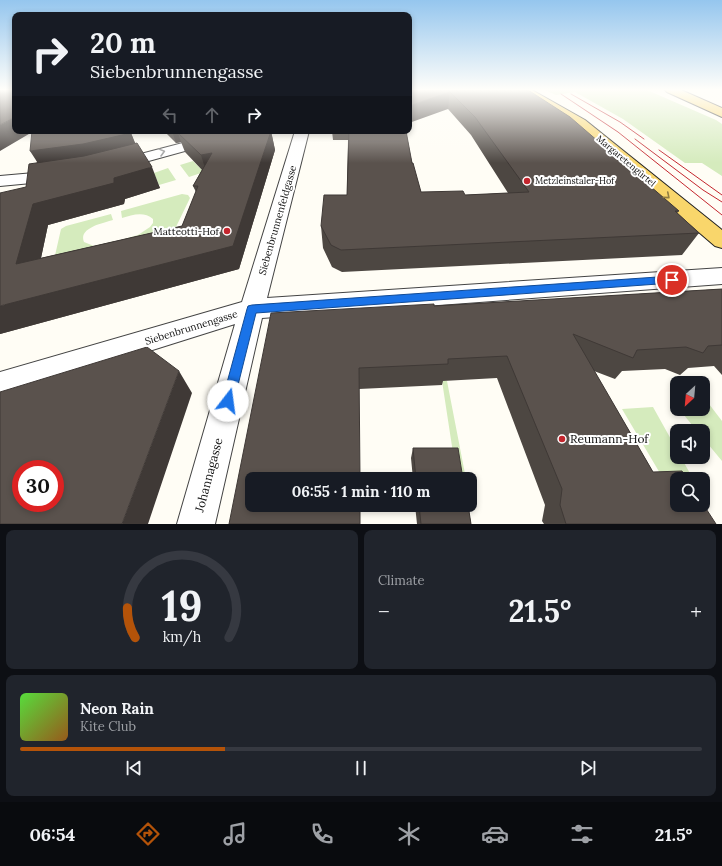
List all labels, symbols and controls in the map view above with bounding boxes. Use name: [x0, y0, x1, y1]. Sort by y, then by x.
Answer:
text: 20 m: [90, 25, 156, 61]
icon: right: [24, 28, 76, 80]
text: Siebenbrunnengasse: [90, 60, 263, 83]
icon: left: [159, 104, 181, 126]
icon: ahead: [201, 104, 223, 126]
icon: right: [243, 104, 265, 126]
street label: Margaretengürtel: [594, 133, 659, 189]
one-way arrow: [159, 149, 165, 157]
street label: Siebenbrunnenfeldgasse: [256, 163, 300, 277]
place label: Metzleinstaler-Hof: [535, 175, 615, 186]
marker: Metzleinstaler-Hof: [522, 176, 532, 186]
one-way arrow: [663, 191, 670, 198]
place label: Matteotti-Hof: [154, 225, 220, 238]
marker: Matteotti-Hof: [222, 226, 232, 236]
pin: [655, 263, 689, 297]
icon: arrive: [661, 269, 683, 291]
street label: Siebenbrunnengasse: [143, 307, 240, 348]
north arrow: [670, 376, 710, 416]
map controls: [670, 376, 710, 512]
position arrow: [207, 380, 249, 422]
button: sound: [670, 424, 710, 464]
place label: Reumann-Hof: [570, 431, 649, 446]
marker: Reumann-Hof: [557, 434, 567, 444]
street label: Johannagasse: [191, 436, 226, 514]
speed limit sign: 30: [12, 460, 64, 512]
button: search: [670, 472, 710, 512]
text: 06:55 · 1 min · 110 m: [292, 482, 430, 501]
text: Climate: [378, 572, 425, 589]
text: 19: [162, 578, 202, 631]
text: 21.5°: [509, 592, 571, 630]
text: −: [378, 597, 390, 625]
text: +: [690, 597, 702, 625]
text: km/h: [163, 627, 202, 646]
text: Neon Rain: [80, 699, 154, 718]
text: Kite Club: [80, 718, 136, 735]
icon: previous: [123, 757, 145, 779]
icon: pause: [350, 757, 372, 779]
icon: next: [577, 757, 599, 779]
icon: directions: [134, 820, 162, 848]
icon: music: [221, 820, 249, 848]
icon: phone: [308, 820, 336, 848]
icon: climate: [395, 820, 423, 848]
icon: car: [481, 820, 509, 848]
icon: filters: [568, 820, 596, 848]
text: 06:54: [29, 823, 75, 846]
text: 21.5°: [655, 823, 693, 846]

